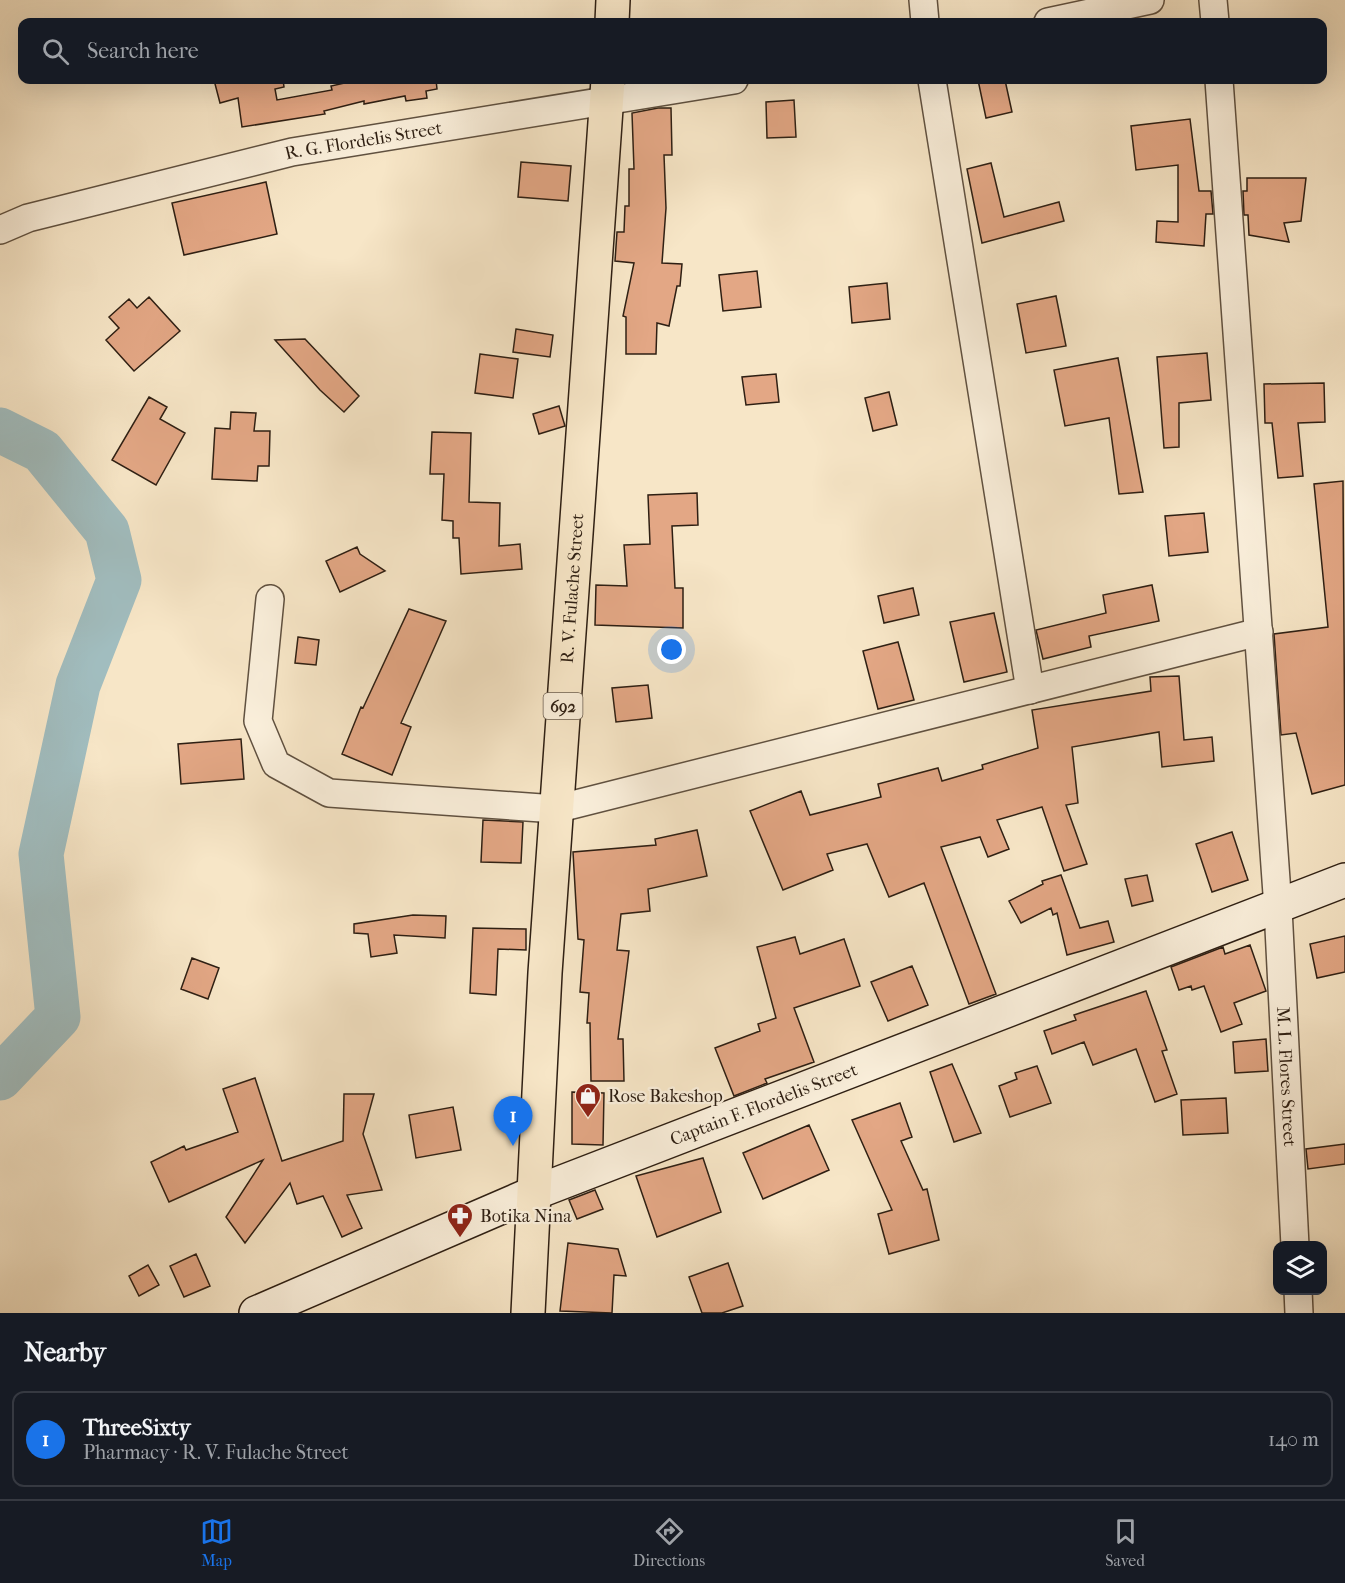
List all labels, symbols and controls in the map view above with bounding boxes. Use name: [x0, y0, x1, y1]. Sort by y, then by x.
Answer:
search box: [18, 18, 1327, 84]
icon: search: [39, 35, 72, 68]
text: Search here: [87, 38, 199, 64]
street label: R. G. Flordelis Street: [283, 118, 444, 164]
street label: R. V. Fulache Street: [557, 512, 588, 664]
your location: [657, 635, 686, 664]
road number: 692: [544, 693, 582, 719]
street label: M. L. Flores Street: [1272, 1006, 1300, 1148]
street label: Captain F. Flordelis Street: [667, 1059, 861, 1150]
shop icon: Rose Bakeshop: [573, 1081, 603, 1119]
place label: Rose Bakeshop: [608, 1086, 723, 1107]
pin: 1: [494, 1096, 532, 1146]
pharmacy icon: Botika Nina: [445, 1201, 475, 1239]
place label: Botika Nina: [480, 1206, 572, 1227]
map controls: [1273, 1241, 1327, 1295]
button: layers: [1273, 1241, 1327, 1295]
text: Nearby: [24, 1337, 106, 1368]
text: ThreeSixty: [83, 1415, 190, 1441]
text: 1: [42, 1428, 49, 1451]
text: 140 m: [1268, 1428, 1319, 1451]
text: Pharmacy · R. V. Fulache Street: [83, 1441, 349, 1464]
tab: Map: [200, 1515, 233, 1570]
tab: Directions: [633, 1515, 705, 1570]
tab: Saved: [1105, 1515, 1145, 1570]

